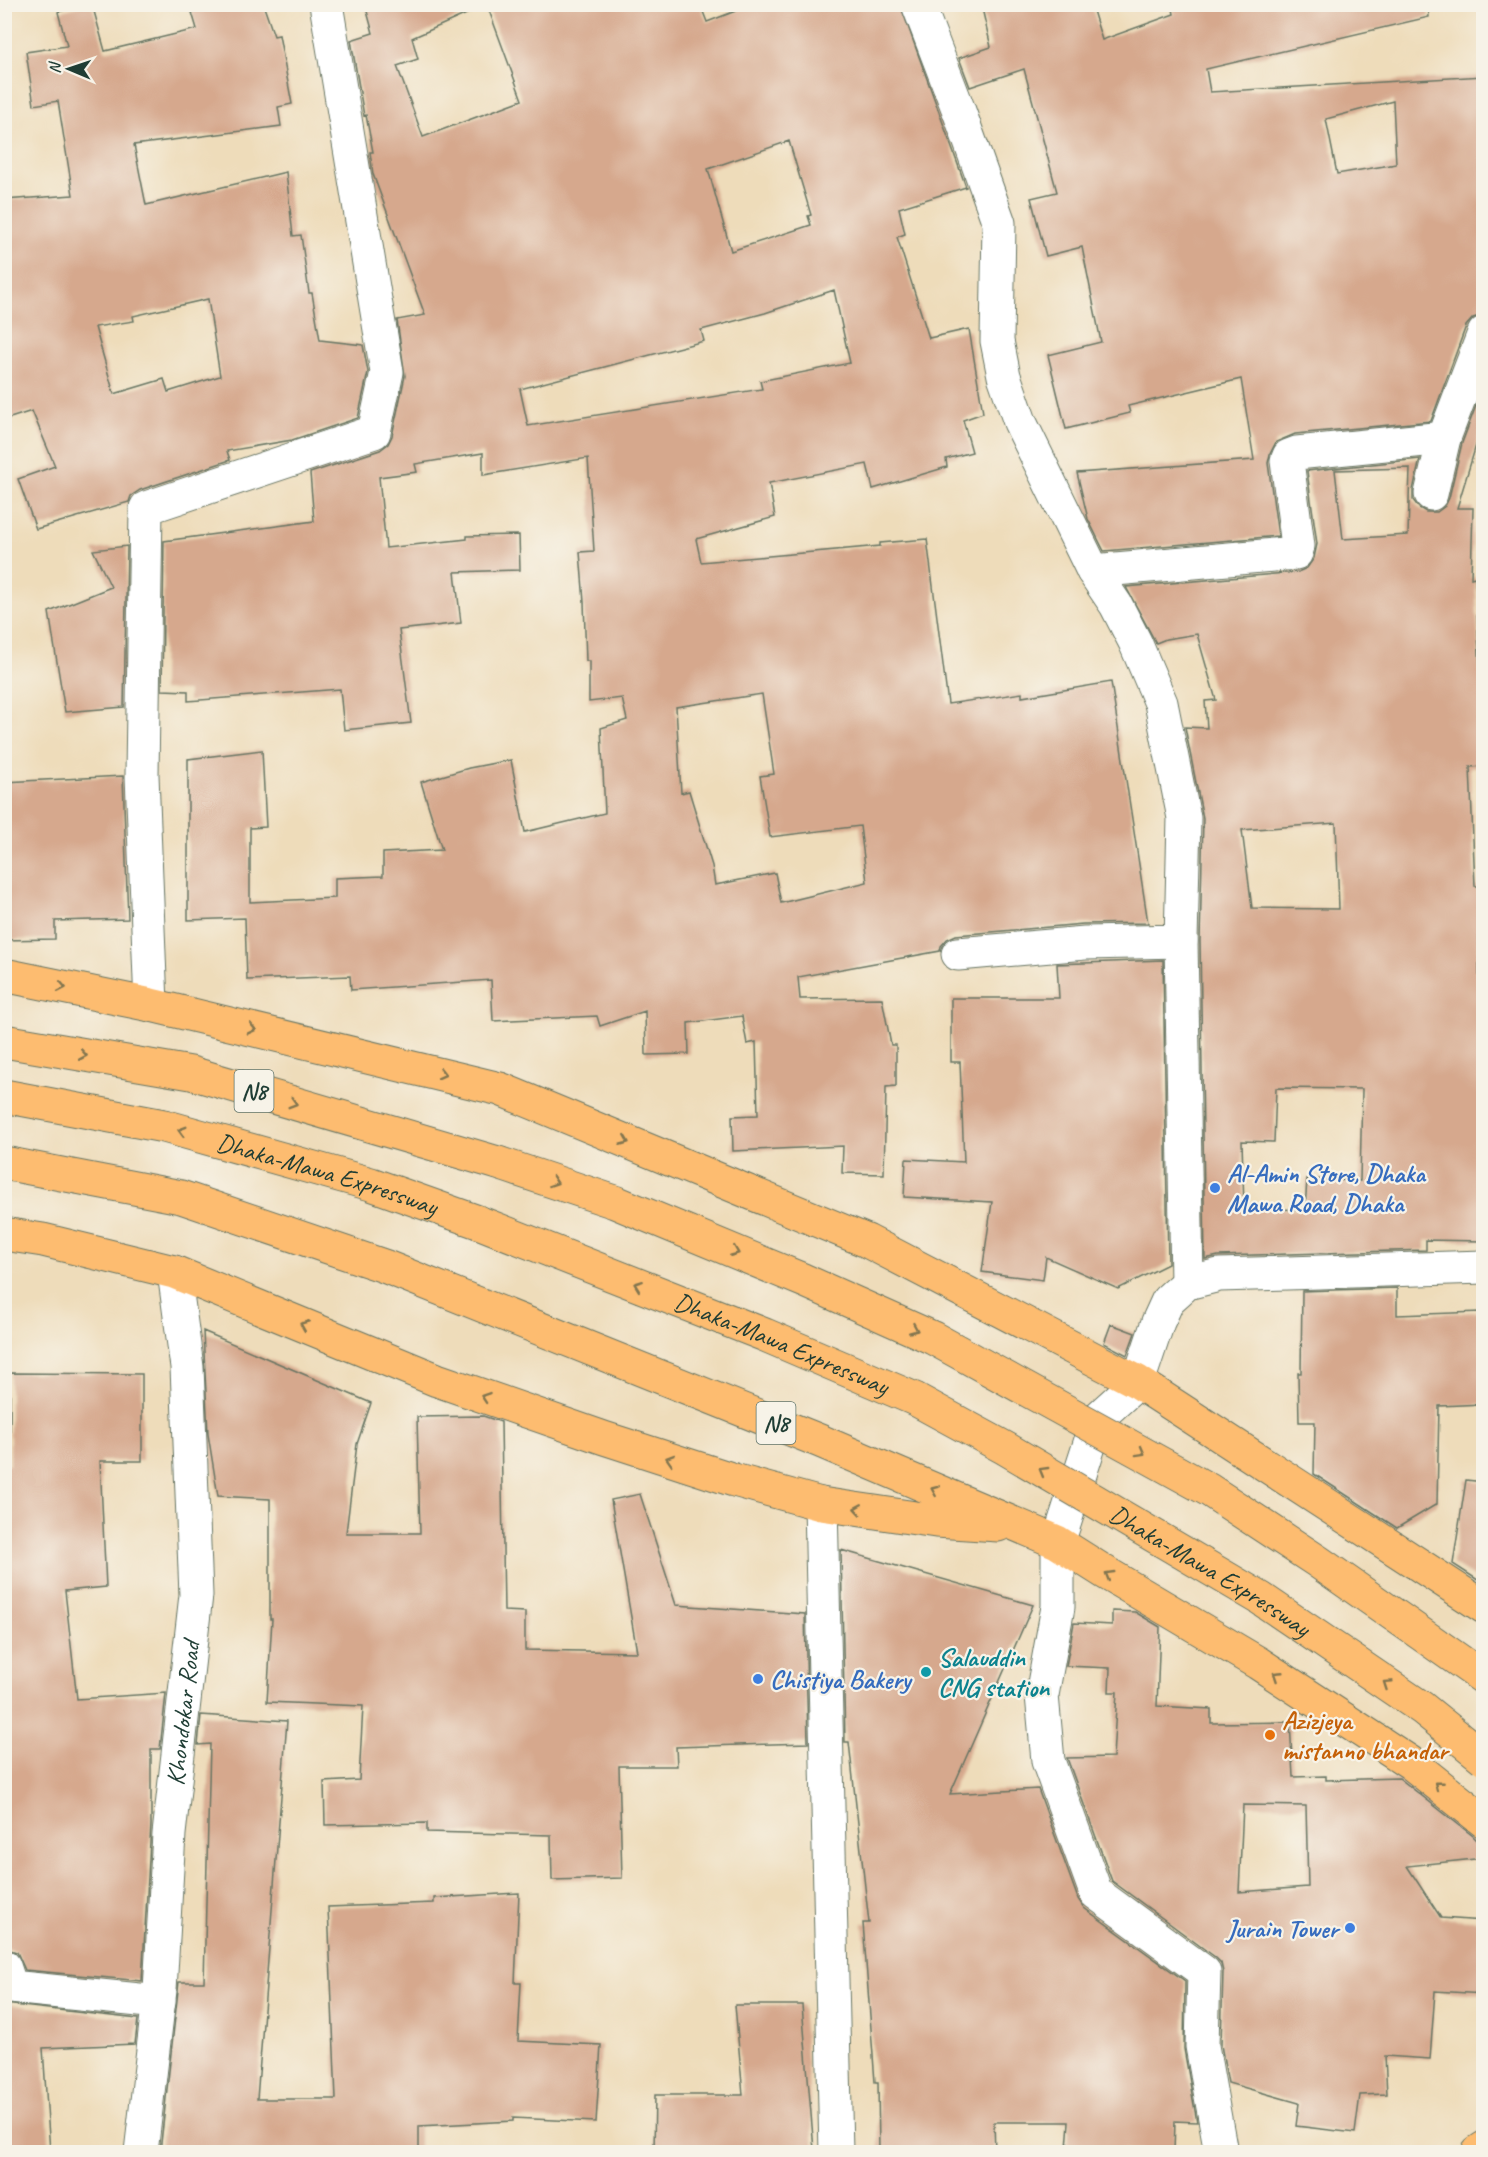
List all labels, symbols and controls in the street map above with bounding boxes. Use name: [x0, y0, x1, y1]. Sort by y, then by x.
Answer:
north arrow: [39, 39, 99, 99]
text: N: [45, 60, 65, 74]
one-way arrow: [57, 980, 67, 993]
one-way arrow: [247, 1021, 257, 1034]
one-way arrow: [78, 1048, 88, 1060]
one-way arrow: [437, 1067, 447, 1080]
road number: N8: [234, 1070, 274, 1112]
one-way arrow: [287, 1096, 298, 1108]
one-way arrow: [177, 1125, 187, 1138]
street label: Dhaka-Mawa Expressway: [213, 1125, 444, 1224]
one-way arrow: [618, 1134, 629, 1146]
place label: Al-Amin Store, Dhaka Mawa Road, Dhaka: [1227, 1157, 1427, 1220]
one-way arrow: [548, 1174, 559, 1187]
marker: Al-Amin Store, Dhaka Mawa Road, Dhaka: [1208, 1181, 1222, 1195]
one-way arrow: [729, 1245, 740, 1257]
one-way arrow: [633, 1280, 644, 1292]
street label: Dhaka-Mawa Expressway: [670, 1284, 896, 1403]
one-way arrow: [299, 1320, 310, 1332]
one-way arrow: [908, 1322, 919, 1334]
one-way arrow: [480, 1391, 491, 1404]
road number: N8: [756, 1402, 796, 1444]
one-way arrow: [1135, 1445, 1145, 1456]
one-way arrow: [665, 1454, 676, 1467]
one-way arrow: [1039, 1466, 1049, 1478]
one-way arrow: [930, 1485, 941, 1497]
street label: Dhaka-Mawa Expressway: [1104, 1497, 1319, 1645]
one-way arrow: [853, 1504, 863, 1516]
one-way arrow: [1105, 1571, 1115, 1582]
street label: Khondokar Road: [158, 1635, 208, 1787]
place label: Salauddin CNG station: [938, 1641, 1050, 1704]
place label: Chistiya Bakery: [770, 1663, 914, 1696]
marker: Salauddin CNG station: [919, 1665, 933, 1679]
one-way arrow: [1273, 1671, 1284, 1682]
marker: Chistiya Bakery: [751, 1672, 765, 1686]
one-way arrow: [1383, 1680, 1394, 1691]
place label: Azizjeya mistanno bhandar: [1282, 1704, 1450, 1767]
marker: Azizjeya mistanno bhandar: [1263, 1728, 1277, 1742]
one-way arrow: [1434, 1781, 1445, 1792]
place label: Jurain Tower: [1225, 1912, 1341, 1945]
marker: Jurain Tower: [1343, 1921, 1357, 1935]

